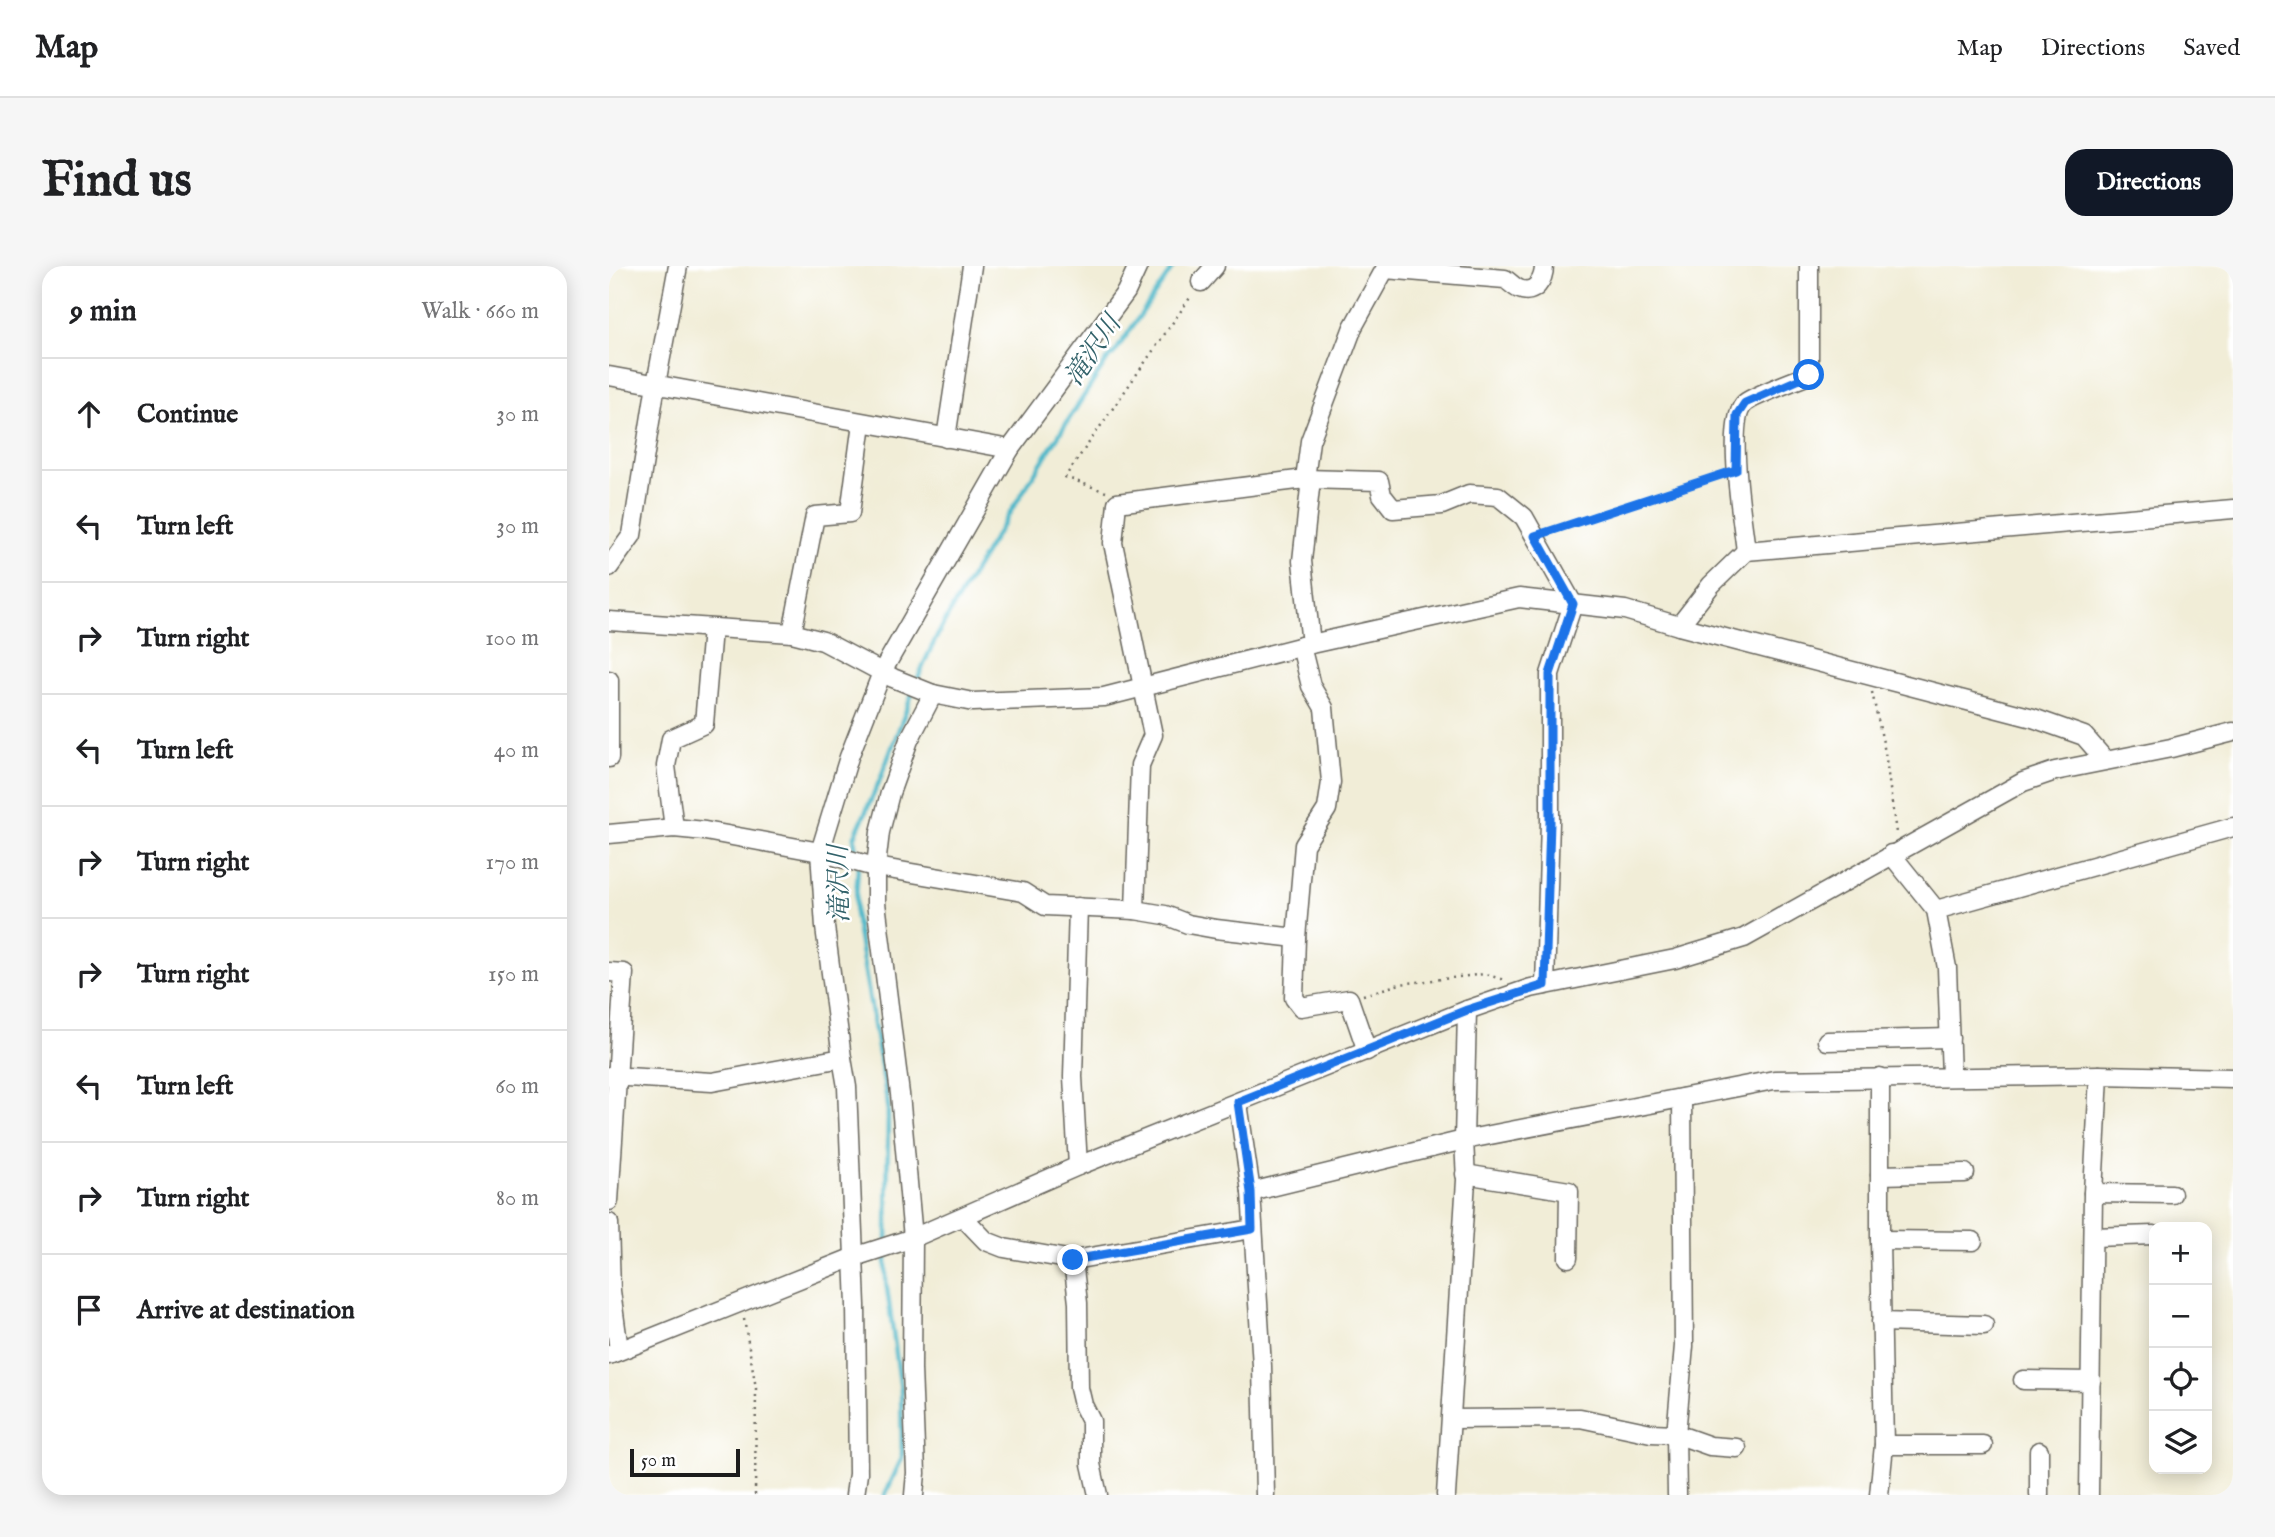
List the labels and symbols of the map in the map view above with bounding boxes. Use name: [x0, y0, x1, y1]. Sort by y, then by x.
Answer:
water label: 滝沢川: [1058, 307, 1130, 392]
route start: [1793, 359, 1824, 390]
water label: 滝沢川: [822, 842, 857, 923]
route end: [1057, 1244, 1088, 1275]
scale bar: [630, 1446, 740, 1478]

